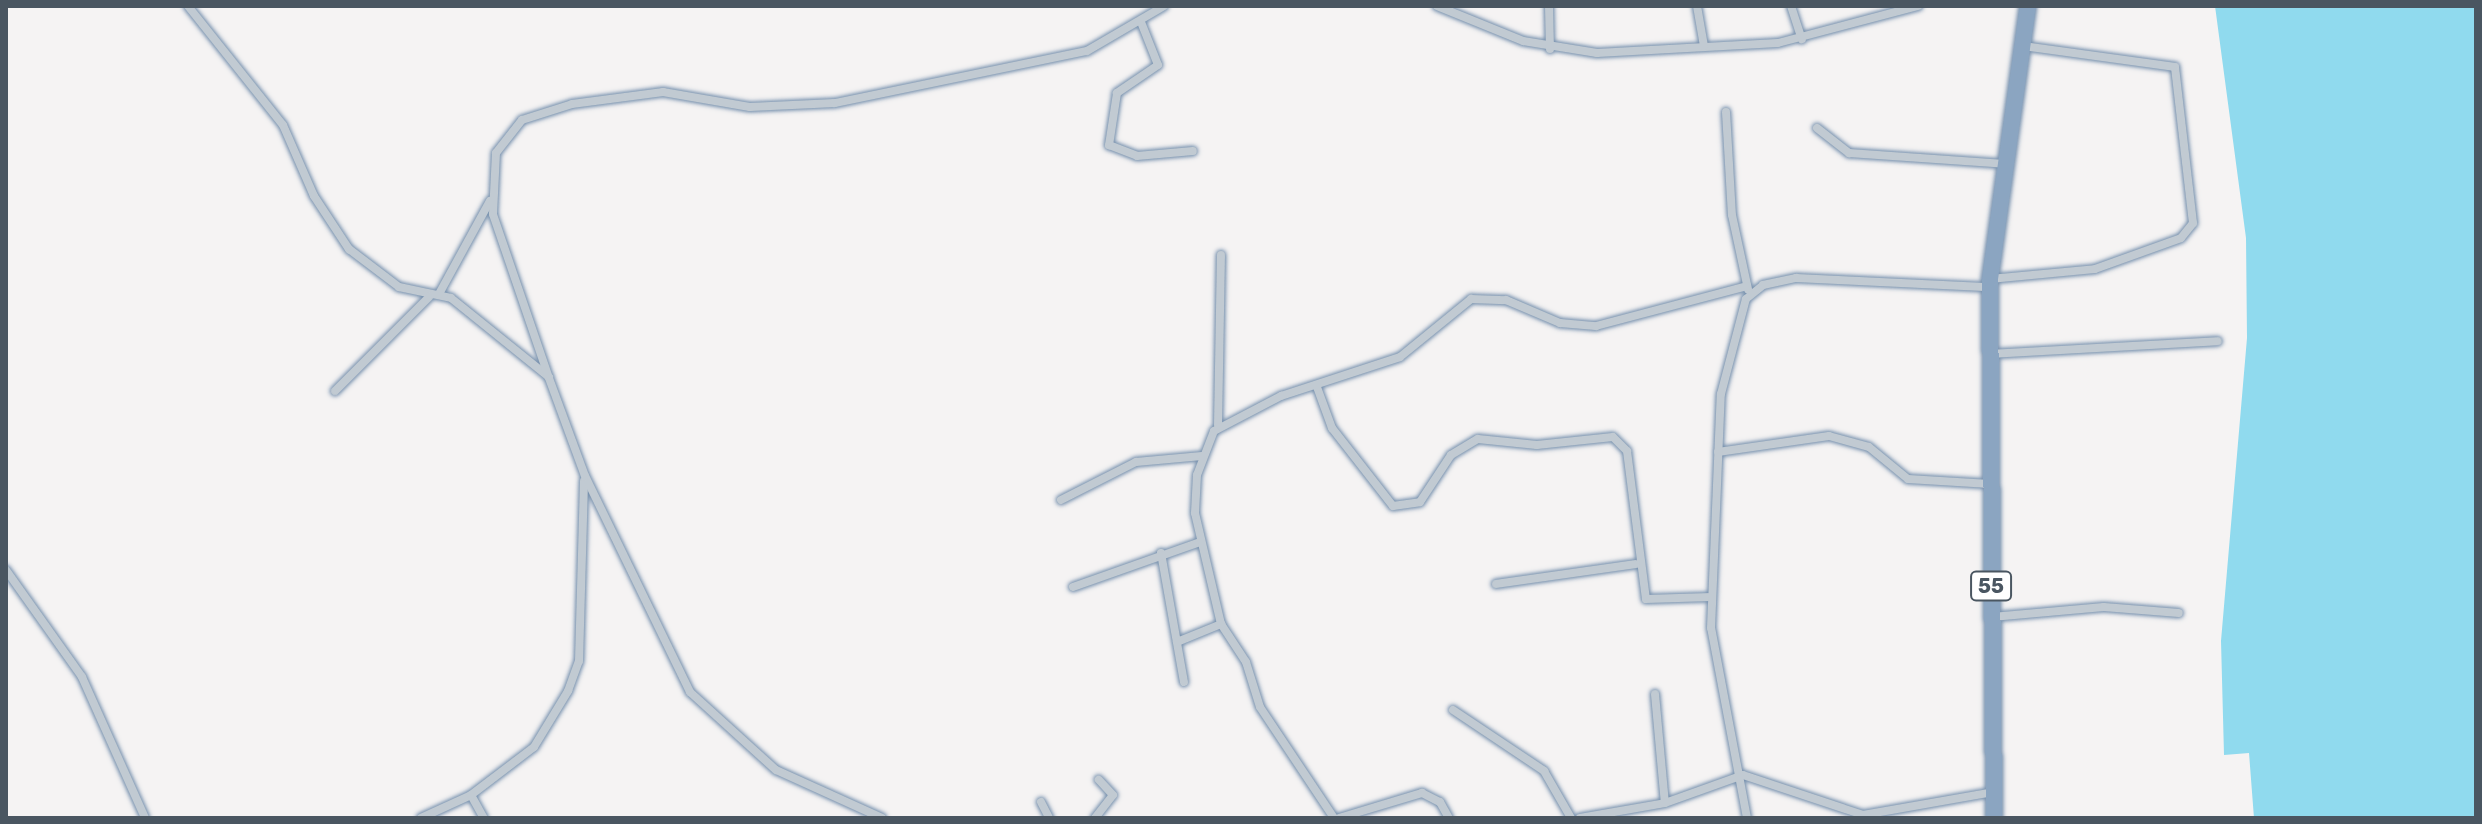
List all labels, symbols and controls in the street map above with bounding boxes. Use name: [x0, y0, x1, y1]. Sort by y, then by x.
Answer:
road number: 55: [1969, 570, 2013, 602]

